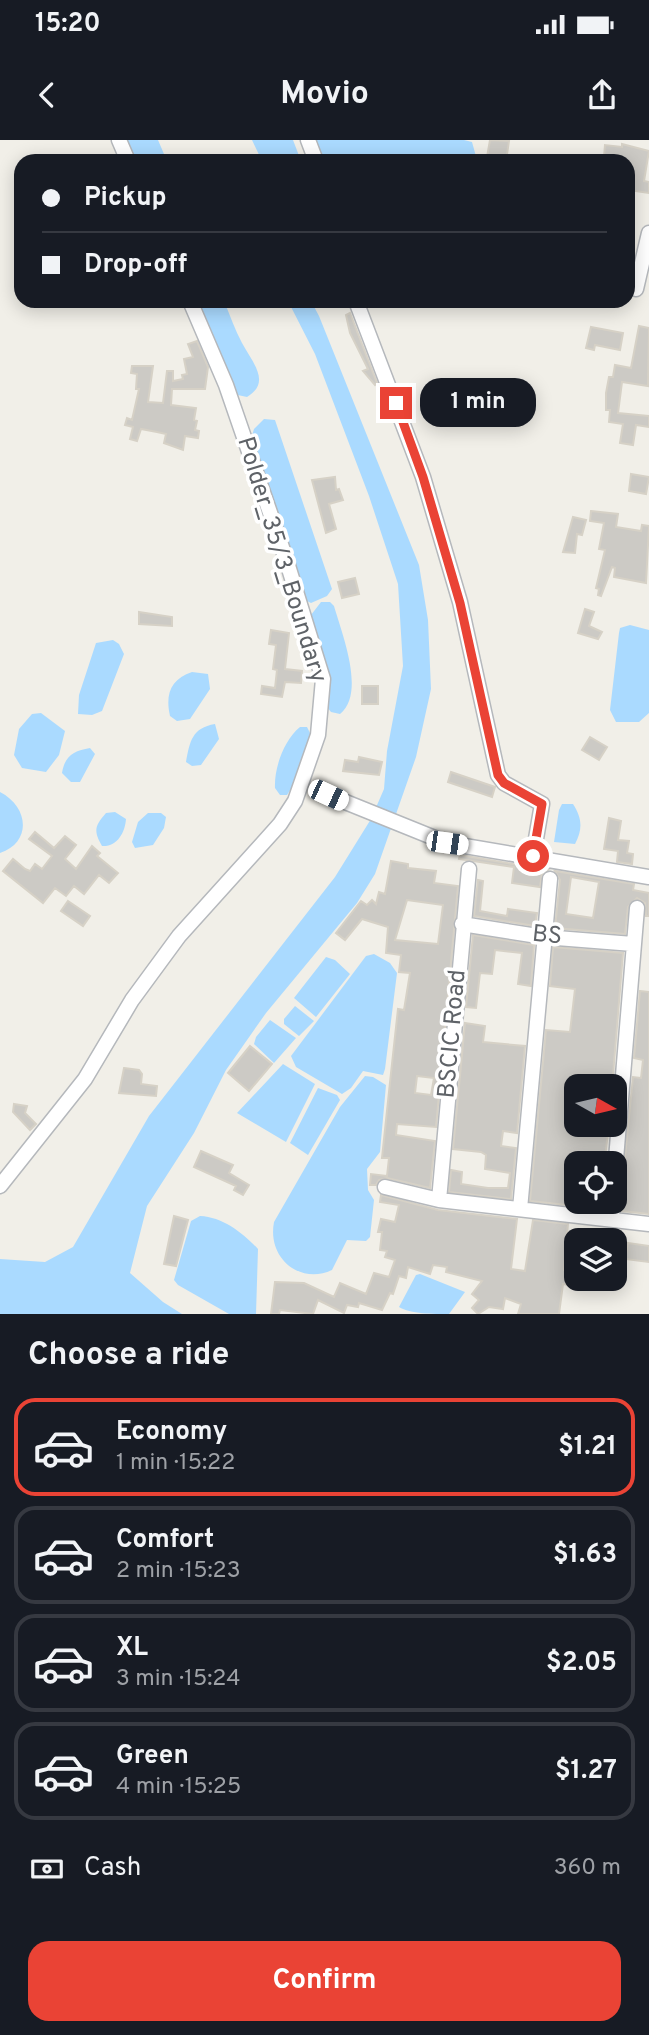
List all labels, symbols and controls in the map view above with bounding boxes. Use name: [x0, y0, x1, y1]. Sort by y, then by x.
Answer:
text: 15:20: [35, 8, 101, 41]
text: Movio: [280, 75, 369, 115]
icon: back: [28, 76, 66, 114]
icon: share: [583, 76, 621, 114]
text: Pickup: [84, 182, 167, 215]
text: Drop-off: [84, 249, 187, 282]
callout: 1 min: [420, 378, 536, 428]
route end: [380, 387, 412, 419]
text: 1 min: [450, 388, 506, 417]
street label: Polder_35/3_Boundary: [229, 433, 333, 687]
car: [305, 777, 352, 813]
car: [425, 830, 470, 856]
route start: [517, 840, 549, 872]
street label: BS: [530, 920, 564, 952]
street label: BSCIC Road: [432, 968, 474, 1100]
north arrow: [564, 1074, 626, 1138]
map controls: [564, 1074, 627, 1291]
button: locate: [564, 1151, 627, 1214]
button: layers: [564, 1228, 627, 1291]
text: Choose a ride: [28, 1336, 229, 1376]
icon: car: [32, 1416, 95, 1479]
text: Economy: [116, 1416, 227, 1449]
text: $1.21: [558, 1431, 617, 1464]
text: 1 min · 15:22: [116, 1449, 235, 1478]
icon: car: [32, 1524, 95, 1587]
text: Comfort: [116, 1524, 214, 1557]
text: $1.63: [553, 1539, 617, 1572]
text: 2 min · 15:23: [116, 1557, 241, 1586]
icon: car: [32, 1632, 95, 1695]
text: XL: [116, 1632, 148, 1665]
text: $2.05: [546, 1647, 617, 1680]
text: 3 min · 15:24: [116, 1665, 241, 1694]
icon: car: [32, 1740, 95, 1803]
text: Green: [116, 1740, 189, 1773]
text: $1.27: [555, 1755, 617, 1788]
text: 4 min · 15:25: [116, 1773, 241, 1802]
icon: cash: [28, 1850, 66, 1888]
text: Cash: [84, 1852, 141, 1885]
text: 360 m: [554, 1854, 621, 1883]
button: Confirm: [28, 1941, 621, 2021]

